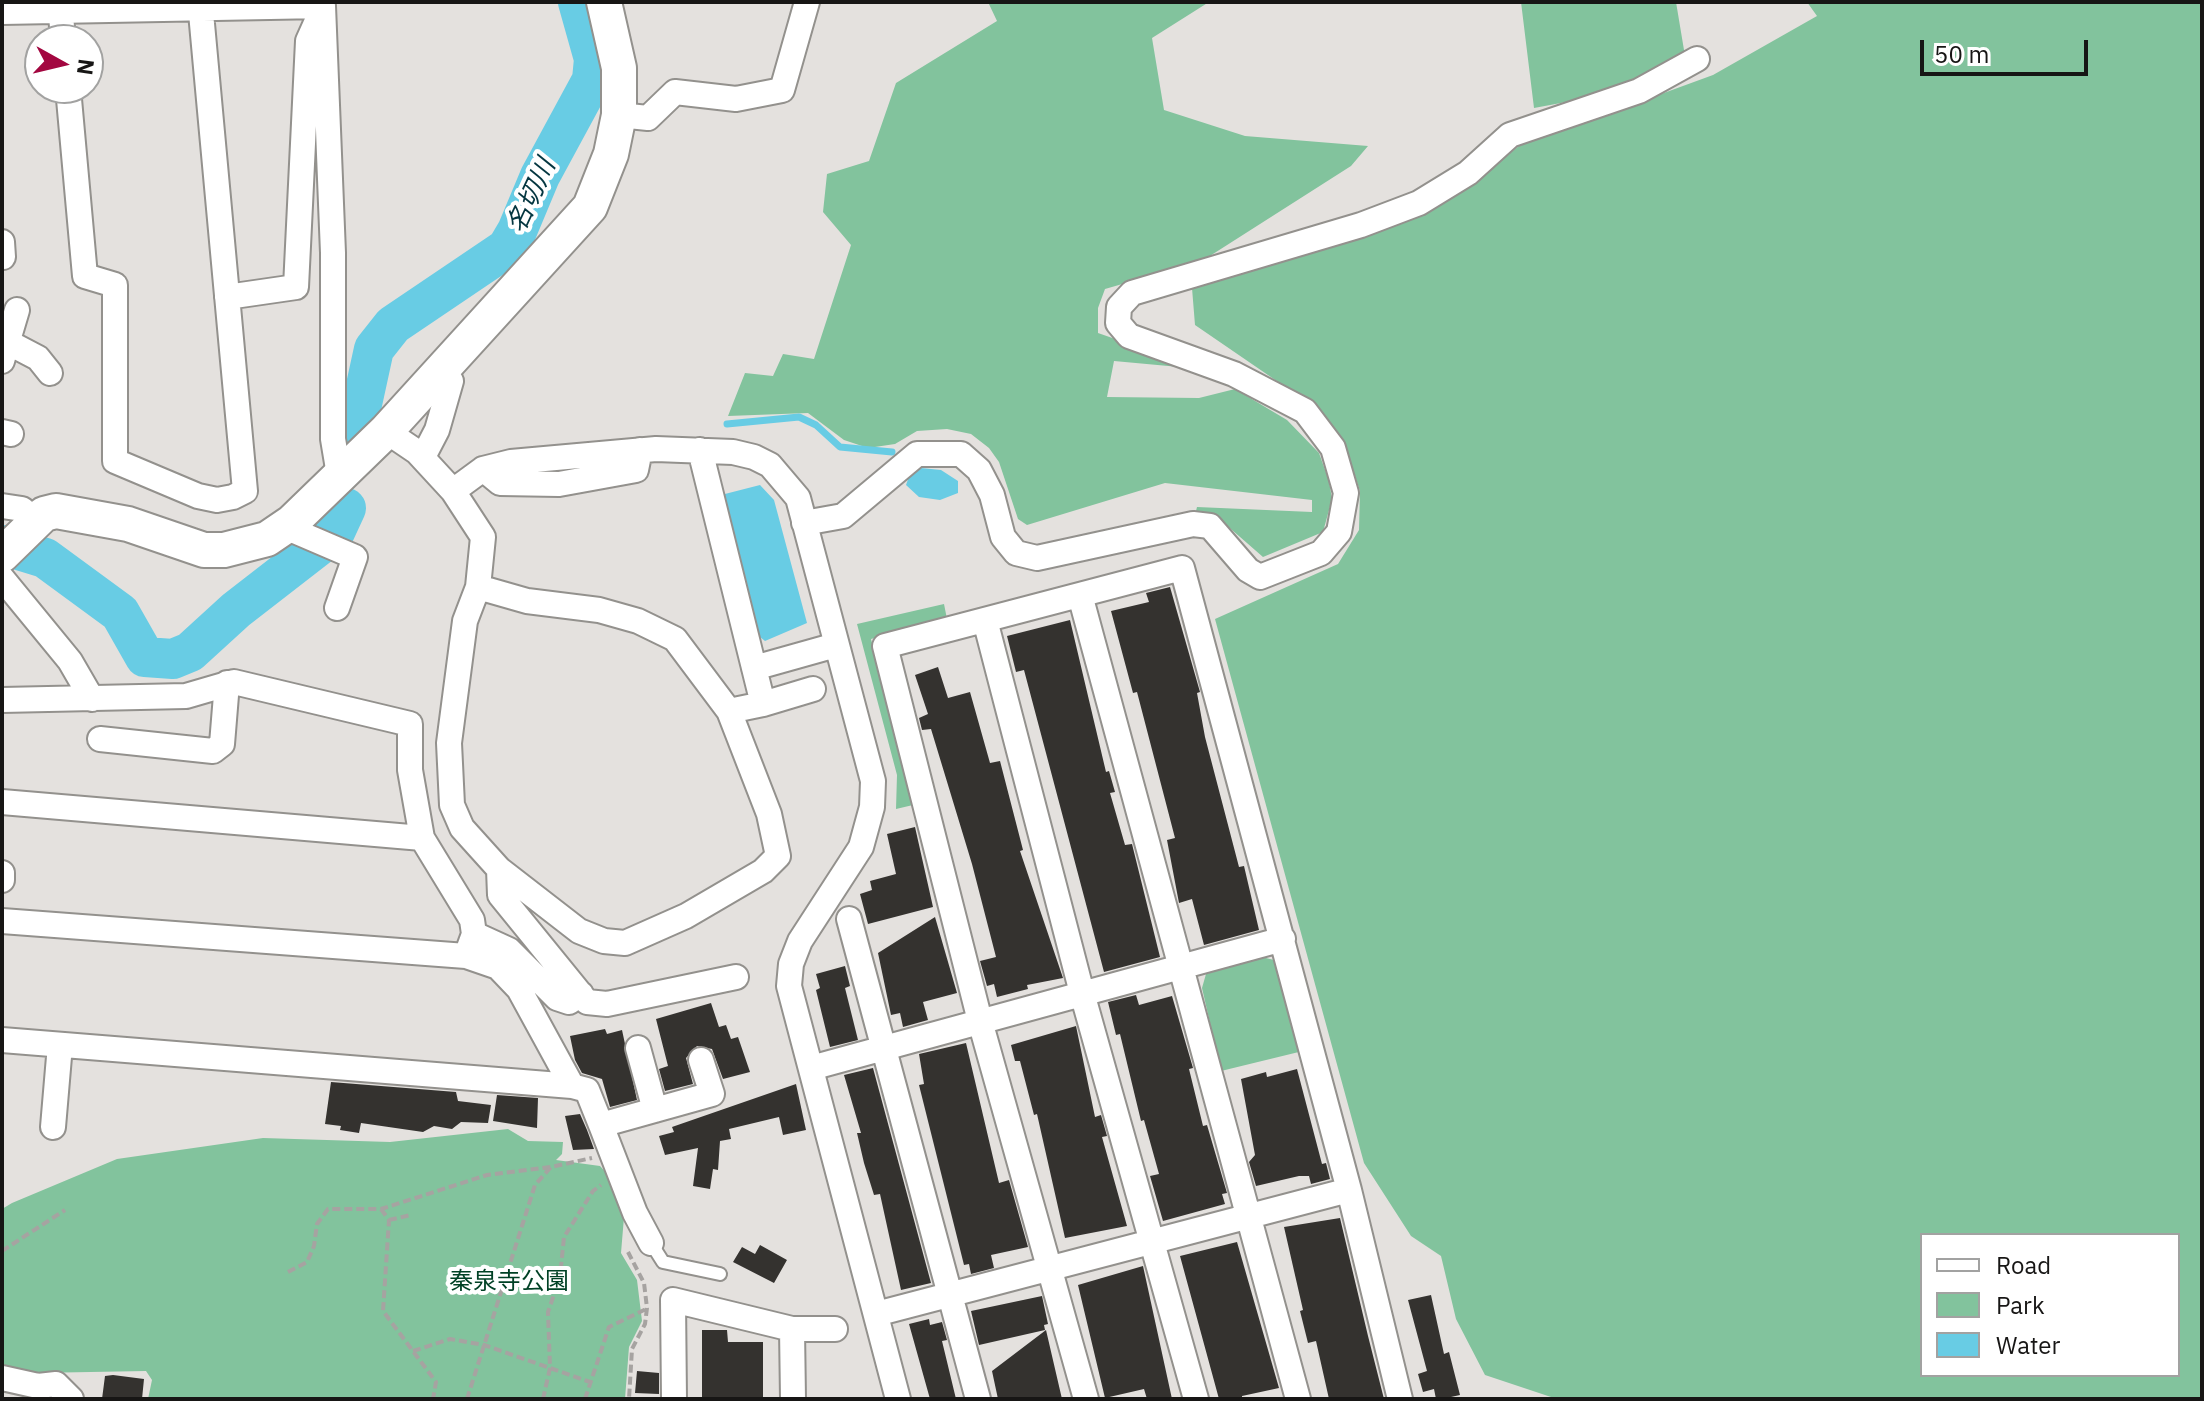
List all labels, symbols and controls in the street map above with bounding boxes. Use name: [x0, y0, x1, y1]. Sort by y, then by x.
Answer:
north arrow: [24, 24, 104, 104]
scale bar: [1924, 24, 2092, 74]
text: 50 m: [1934, 38, 1989, 70]
text: N: [71, 57, 102, 77]
water label: 名切川: [501, 154, 563, 238]
legend: [1920, 1233, 2180, 1377]
text: Road: [1996, 1249, 2051, 1281]
park label: 秦泉寺公園: [449, 1268, 569, 1296]
text: Park: [1996, 1289, 2045, 1321]
text: Water: [1996, 1329, 2060, 1361]

